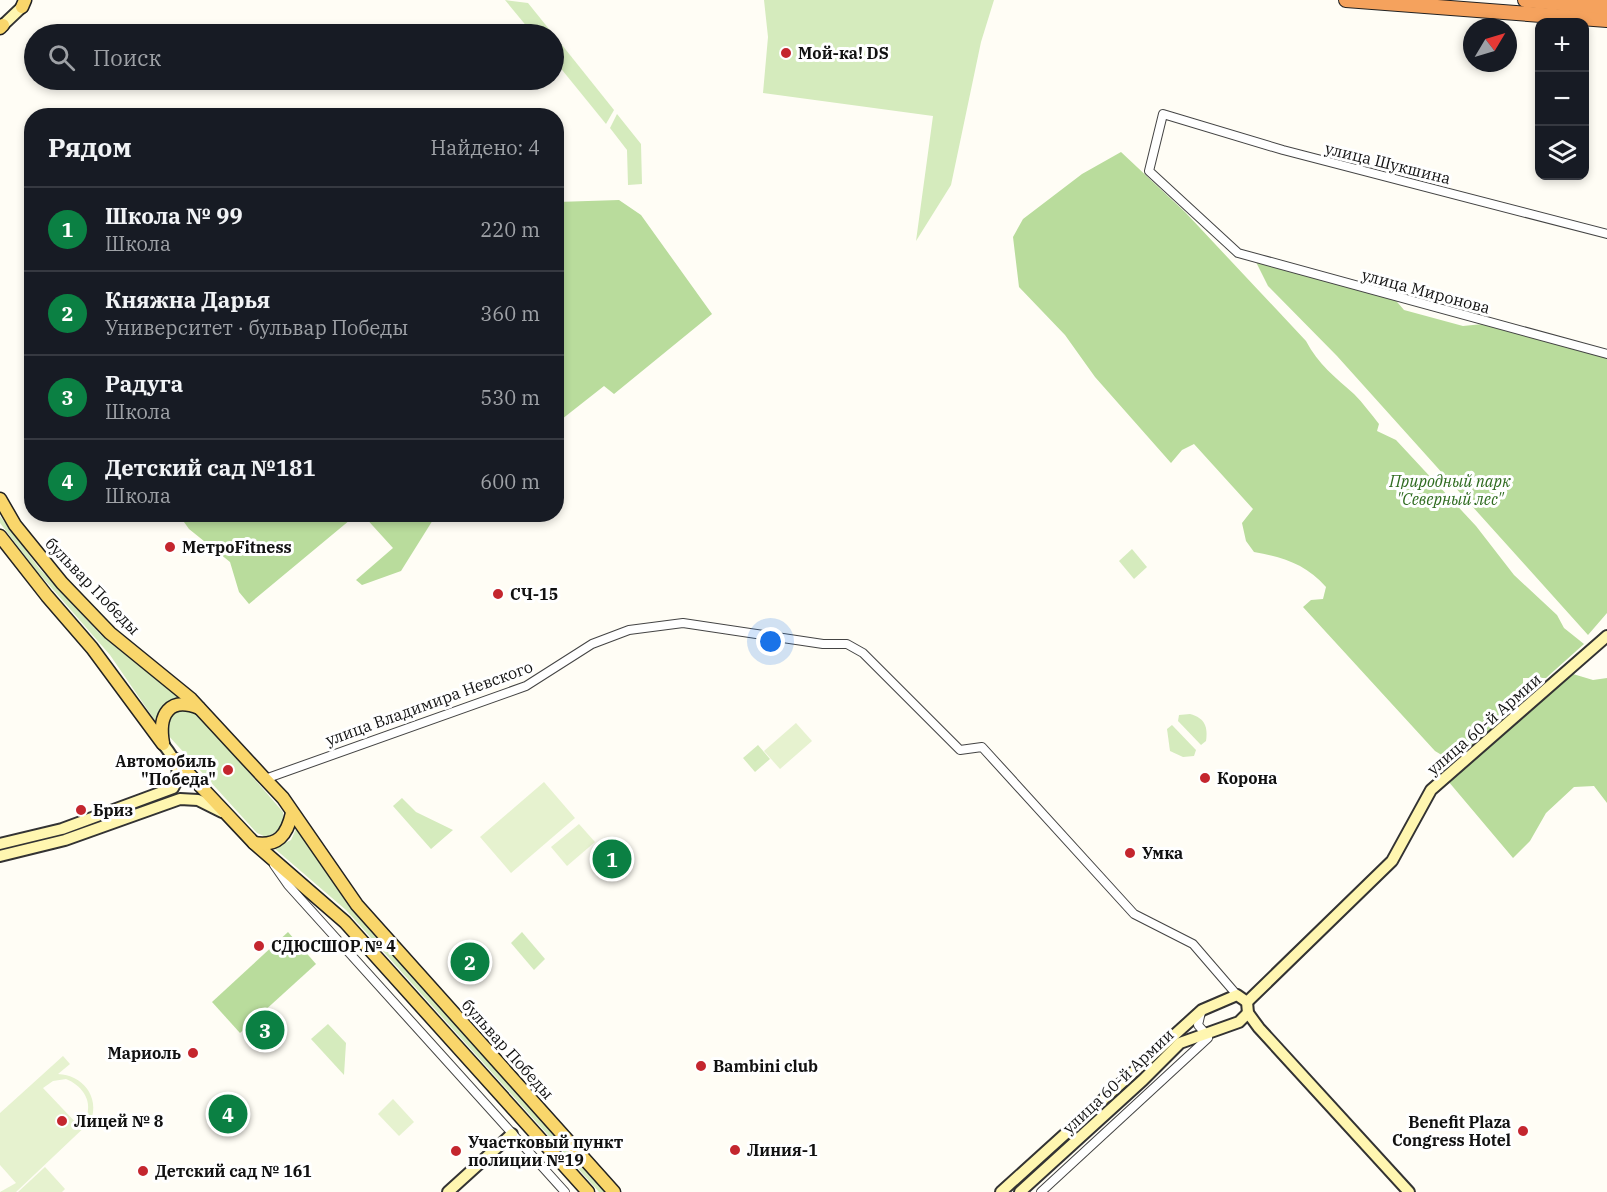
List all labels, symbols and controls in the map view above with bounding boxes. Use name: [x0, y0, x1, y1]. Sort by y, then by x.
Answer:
north arrow: [1463, 18, 1517, 72]
map controls: [1535, 18, 1589, 180]
button: +: [1535, 18, 1589, 72]
search box: [24, 24, 564, 90]
icon: search: [45, 41, 78, 74]
text: Поиск: [93, 43, 161, 72]
place label: Мой-ка! DS: [798, 43, 889, 63]
marker: Мой-ка! DS: [779, 46, 793, 60]
button: −: [1535, 72, 1589, 126]
button: layers: [1535, 126, 1589, 180]
text: Рядом: [48, 130, 132, 164]
text: Найдено: 4: [431, 134, 540, 161]
street label: улица Шукшина: [1323, 138, 1453, 188]
text: Школа № 99: [105, 201, 243, 230]
text: 1: [62, 216, 74, 243]
text: 220 m: [480, 216, 540, 243]
text: Школа: [105, 230, 171, 257]
street label: улица Миронова: [1360, 264, 1493, 318]
text: Княжна Дарья: [105, 285, 270, 314]
text: 2: [62, 300, 74, 327]
text: 360 m: [480, 300, 540, 327]
text: Университет · бульвар Победы: [105, 314, 408, 341]
text: Радуга: [105, 369, 183, 398]
text: 3: [62, 384, 74, 411]
text: 530 m: [480, 384, 540, 411]
text: Школа: [105, 398, 171, 425]
text: Детский сад №181: [105, 453, 316, 482]
text: 4: [62, 468, 74, 495]
text: 600 m: [480, 468, 540, 495]
park label: Природный парк "Северный лес": [1388, 471, 1511, 509]
text: Школа: [105, 482, 171, 509]
street label: бульвар Победы: [41, 533, 145, 639]
place label: МетроFitness: [182, 537, 292, 557]
marker: МетроFitness: [163, 540, 177, 554]
place label: СЧ-15: [510, 584, 558, 604]
marker: СЧ-15: [491, 587, 505, 601]
your location: [756, 627, 785, 656]
street label: улица Владимира Невского: [323, 656, 535, 750]
street label: улица 60-й Армии: [1423, 669, 1545, 779]
place label: Автомобиль "Победа": [115, 751, 216, 789]
marker: Автомобиль "Победа": [221, 763, 235, 777]
place label: Корона: [1217, 768, 1277, 788]
marker: Корона: [1198, 771, 1212, 785]
place label: Бриз: [93, 800, 134, 820]
marker: Бриз: [74, 803, 88, 817]
pin: 1: [592, 836, 632, 882]
place label: Умка: [1142, 843, 1183, 863]
marker: Умка: [1123, 846, 1137, 860]
place label: СДЮСШОР № 4: [271, 936, 396, 956]
marker: СДЮСШОР № 4: [252, 939, 266, 953]
pin: 2: [450, 940, 490, 984]
street label: бульвар Победы: [458, 995, 558, 1103]
pin: 3: [246, 1008, 284, 1052]
street label: улица 60-й Армии: [1058, 1024, 1178, 1138]
place label: Мариоль: [107, 1043, 181, 1063]
marker: Мариоль: [186, 1046, 200, 1060]
place label: Bambini club: [713, 1056, 818, 1076]
marker: Bambini club: [694, 1059, 708, 1073]
pin: 4: [208, 1092, 248, 1136]
place label: Лицей № 8: [74, 1111, 164, 1131]
place label: Benefit Plaza Congress Hotel: [1392, 1112, 1511, 1150]
marker: Лицей № 8: [55, 1114, 69, 1128]
marker: Benefit Plaza Congress Hotel: [1516, 1124, 1530, 1138]
place label: Участковый пункт полиции №19: [468, 1132, 624, 1170]
place label: Линия-1: [747, 1140, 818, 1160]
marker: Линия-1: [728, 1143, 742, 1157]
marker: Участковый пункт полиции №19: [449, 1144, 463, 1158]
place label: Детский сад № 161: [155, 1161, 312, 1181]
marker: Детский сад № 161: [136, 1164, 150, 1178]

